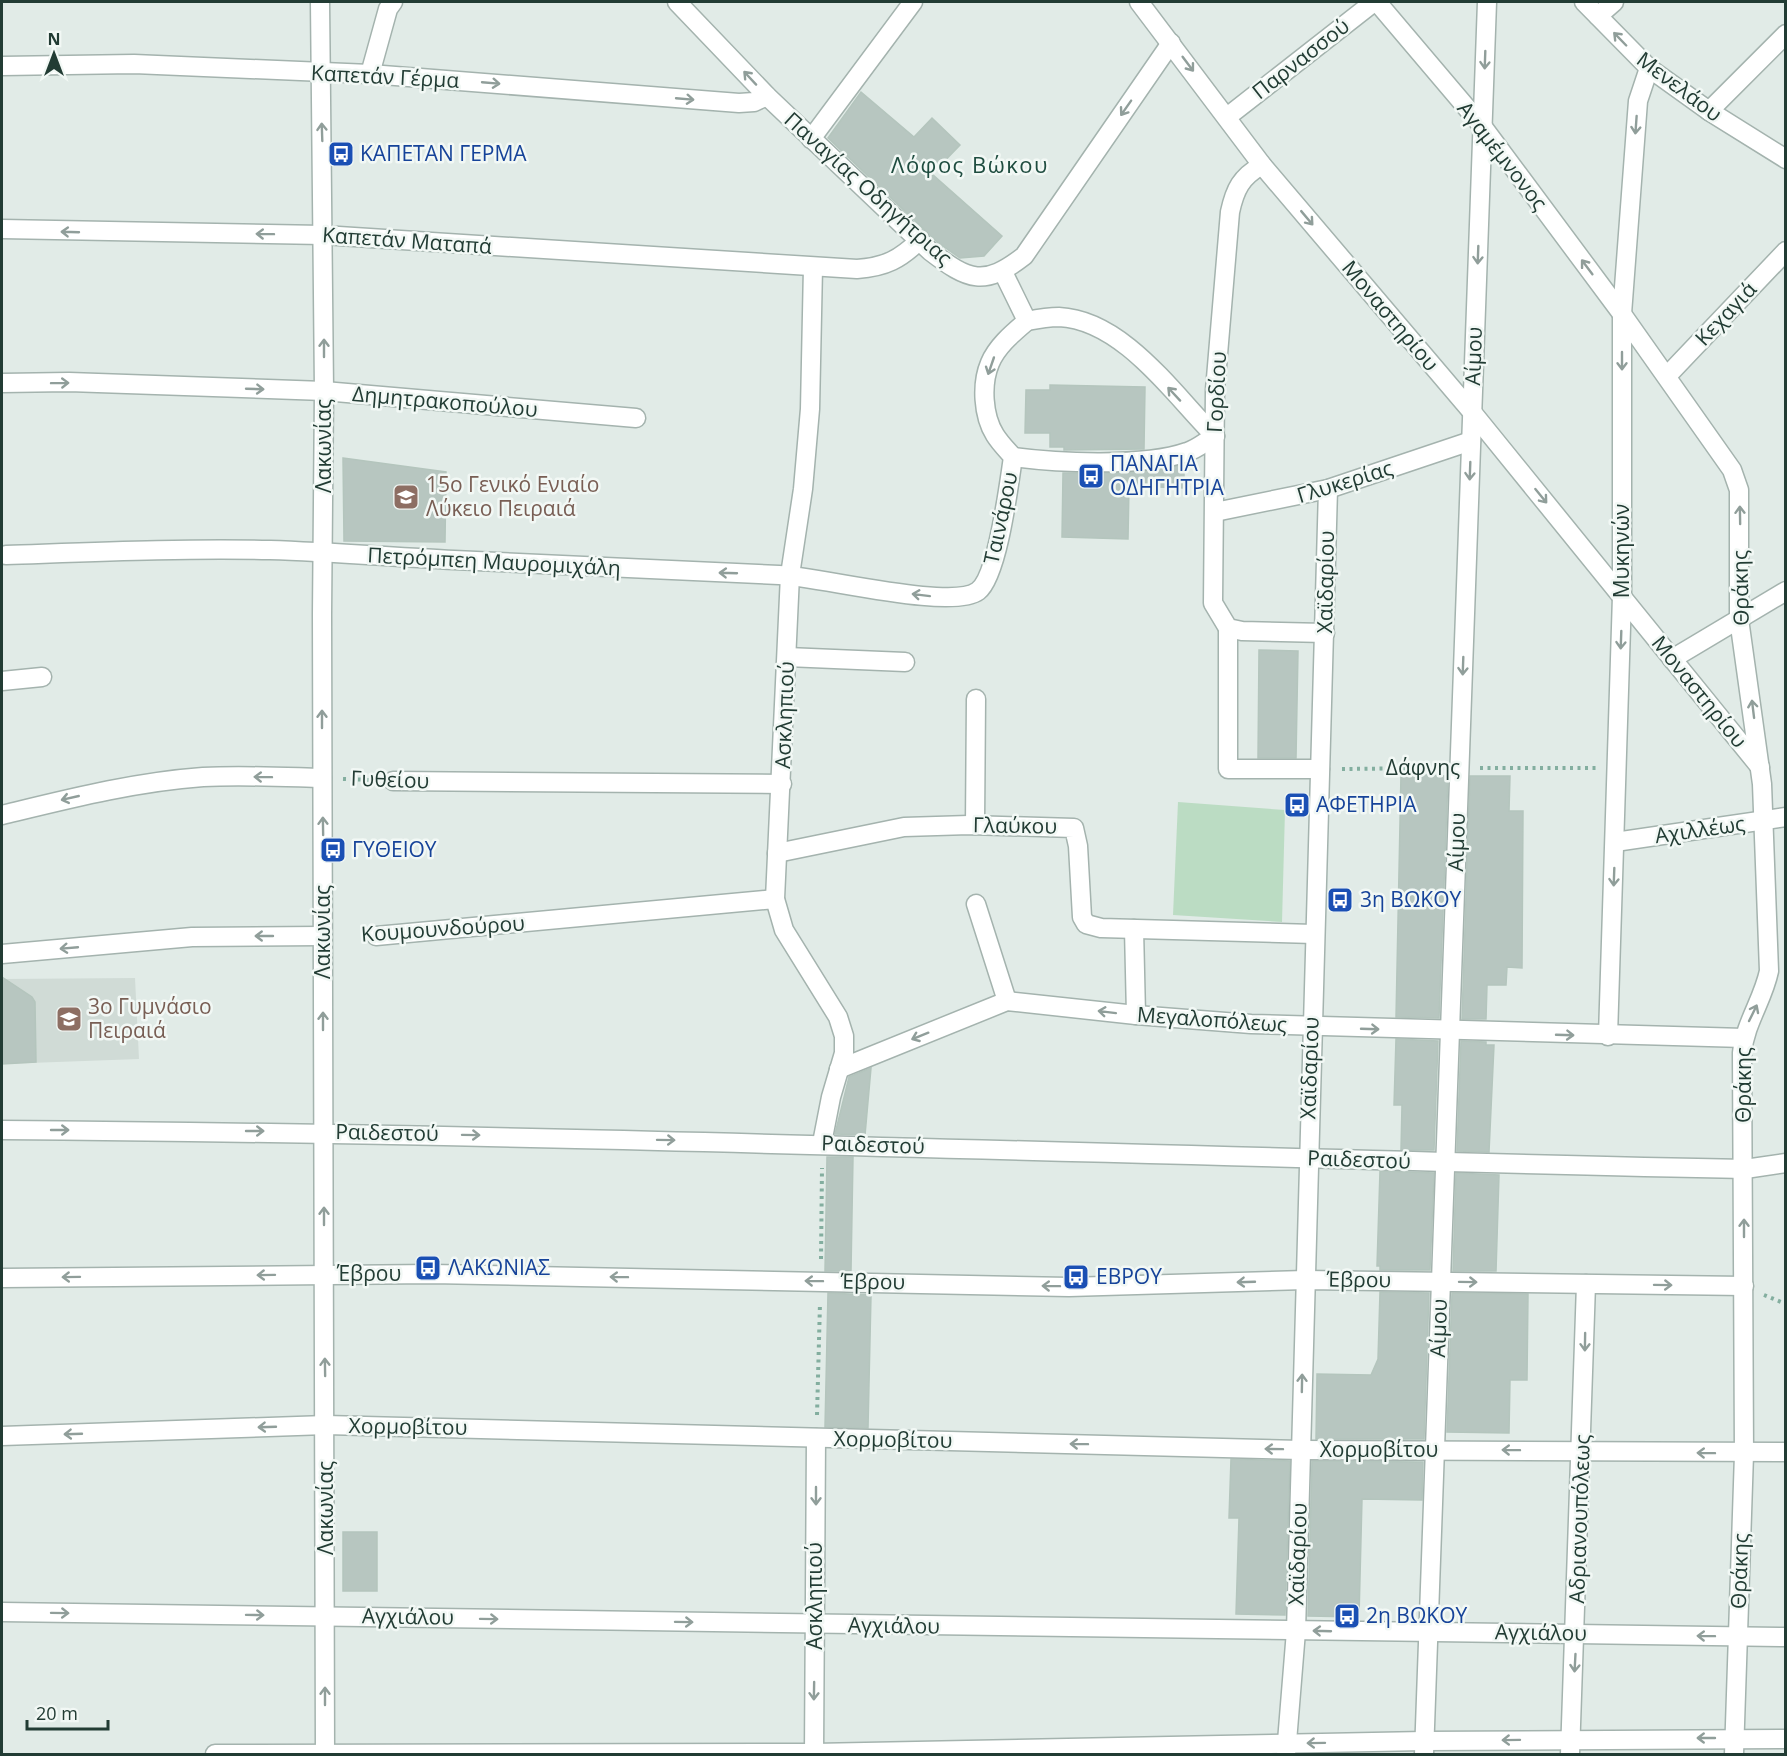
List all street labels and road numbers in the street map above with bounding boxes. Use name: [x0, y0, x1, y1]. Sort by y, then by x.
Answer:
street label: Παρνασσού: [1246, 11, 1355, 105]
street label: Μενελάου: [1631, 45, 1728, 127]
street label: Καπετάν Γέρμα: [310, 58, 460, 94]
street label: Αγαμέμνονος: [1451, 95, 1554, 216]
street label: Παναγίας Οδηγήτριας: [779, 105, 959, 271]
street label: Καπετάν Ματαπά: [321, 220, 493, 260]
street label: Μοναστηρίου: [1336, 254, 1445, 377]
street label: Κεχαγιά: [1688, 275, 1762, 351]
street label: Αίμου: [1458, 326, 1488, 386]
street label: Γορδίου: [1200, 351, 1232, 433]
street label: Δημητρακοπούλου: [351, 379, 539, 423]
street label: Λακωνίας: [309, 399, 337, 493]
street label: Γλυκερίας: [1293, 453, 1396, 509]
street label: Ταινάρου: [977, 469, 1023, 567]
street label: Μυκηνών: [1607, 504, 1635, 598]
street label: Χαϊδαρίου: [1310, 530, 1340, 634]
street label: Πετρόμπεη Μαυρομιχάλη: [367, 540, 622, 582]
street label: Θράκης: [1725, 550, 1755, 626]
street label: Μοναστηρίου: [1646, 629, 1754, 753]
street label: Ασκληπιού: [768, 661, 800, 769]
street label: Δάφνης: [1386, 753, 1460, 781]
street label: Γυθείου: [350, 764, 430, 794]
street label: Αχιλλέως: [1653, 809, 1747, 849]
street label: Γλαύκου: [973, 810, 1057, 840]
street label: Αίμου: [1441, 812, 1471, 872]
street label: Λακωνίας: [308, 885, 336, 979]
street label: Κουμουνδούρου: [360, 908, 526, 948]
street label: Μεγαλοπόλεως: [1136, 1000, 1288, 1038]
street label: Χαϊδαρίου: [1293, 1016, 1325, 1120]
street label: Θράκης: [1729, 1047, 1757, 1123]
street label: Ραιδεστού: [335, 1117, 439, 1147]
street label: Ραιδεστού: [821, 1128, 925, 1160]
street label: Ραιδεστού: [1307, 1143, 1411, 1175]
street label: Έβρου: [336, 1259, 401, 1287]
street label: Έβρου: [1325, 1264, 1392, 1294]
street label: Έβρου: [839, 1266, 906, 1296]
street label: Αίμου: [1423, 1298, 1453, 1358]
street label: Χορμοβίτου: [348, 1411, 468, 1441]
street label: Χορμοβίτου: [833, 1424, 953, 1454]
street label: Αδριανουπόλεως: [1562, 1434, 1596, 1604]
street label: Χορμοβίτου: [1320, 1435, 1438, 1463]
street label: Λακωνίας: [311, 1461, 339, 1555]
street label: Χαϊδαρίου: [1281, 1502, 1313, 1606]
street label: Θράκης: [1724, 1533, 1754, 1609]
street label: Ασκληπιού: [800, 1542, 828, 1650]
street label: Αγχιάλου: [362, 1601, 454, 1631]
street label: Αγχιάλου: [848, 1610, 940, 1640]
street label: Αγχιάλου: [1495, 1617, 1587, 1647]

